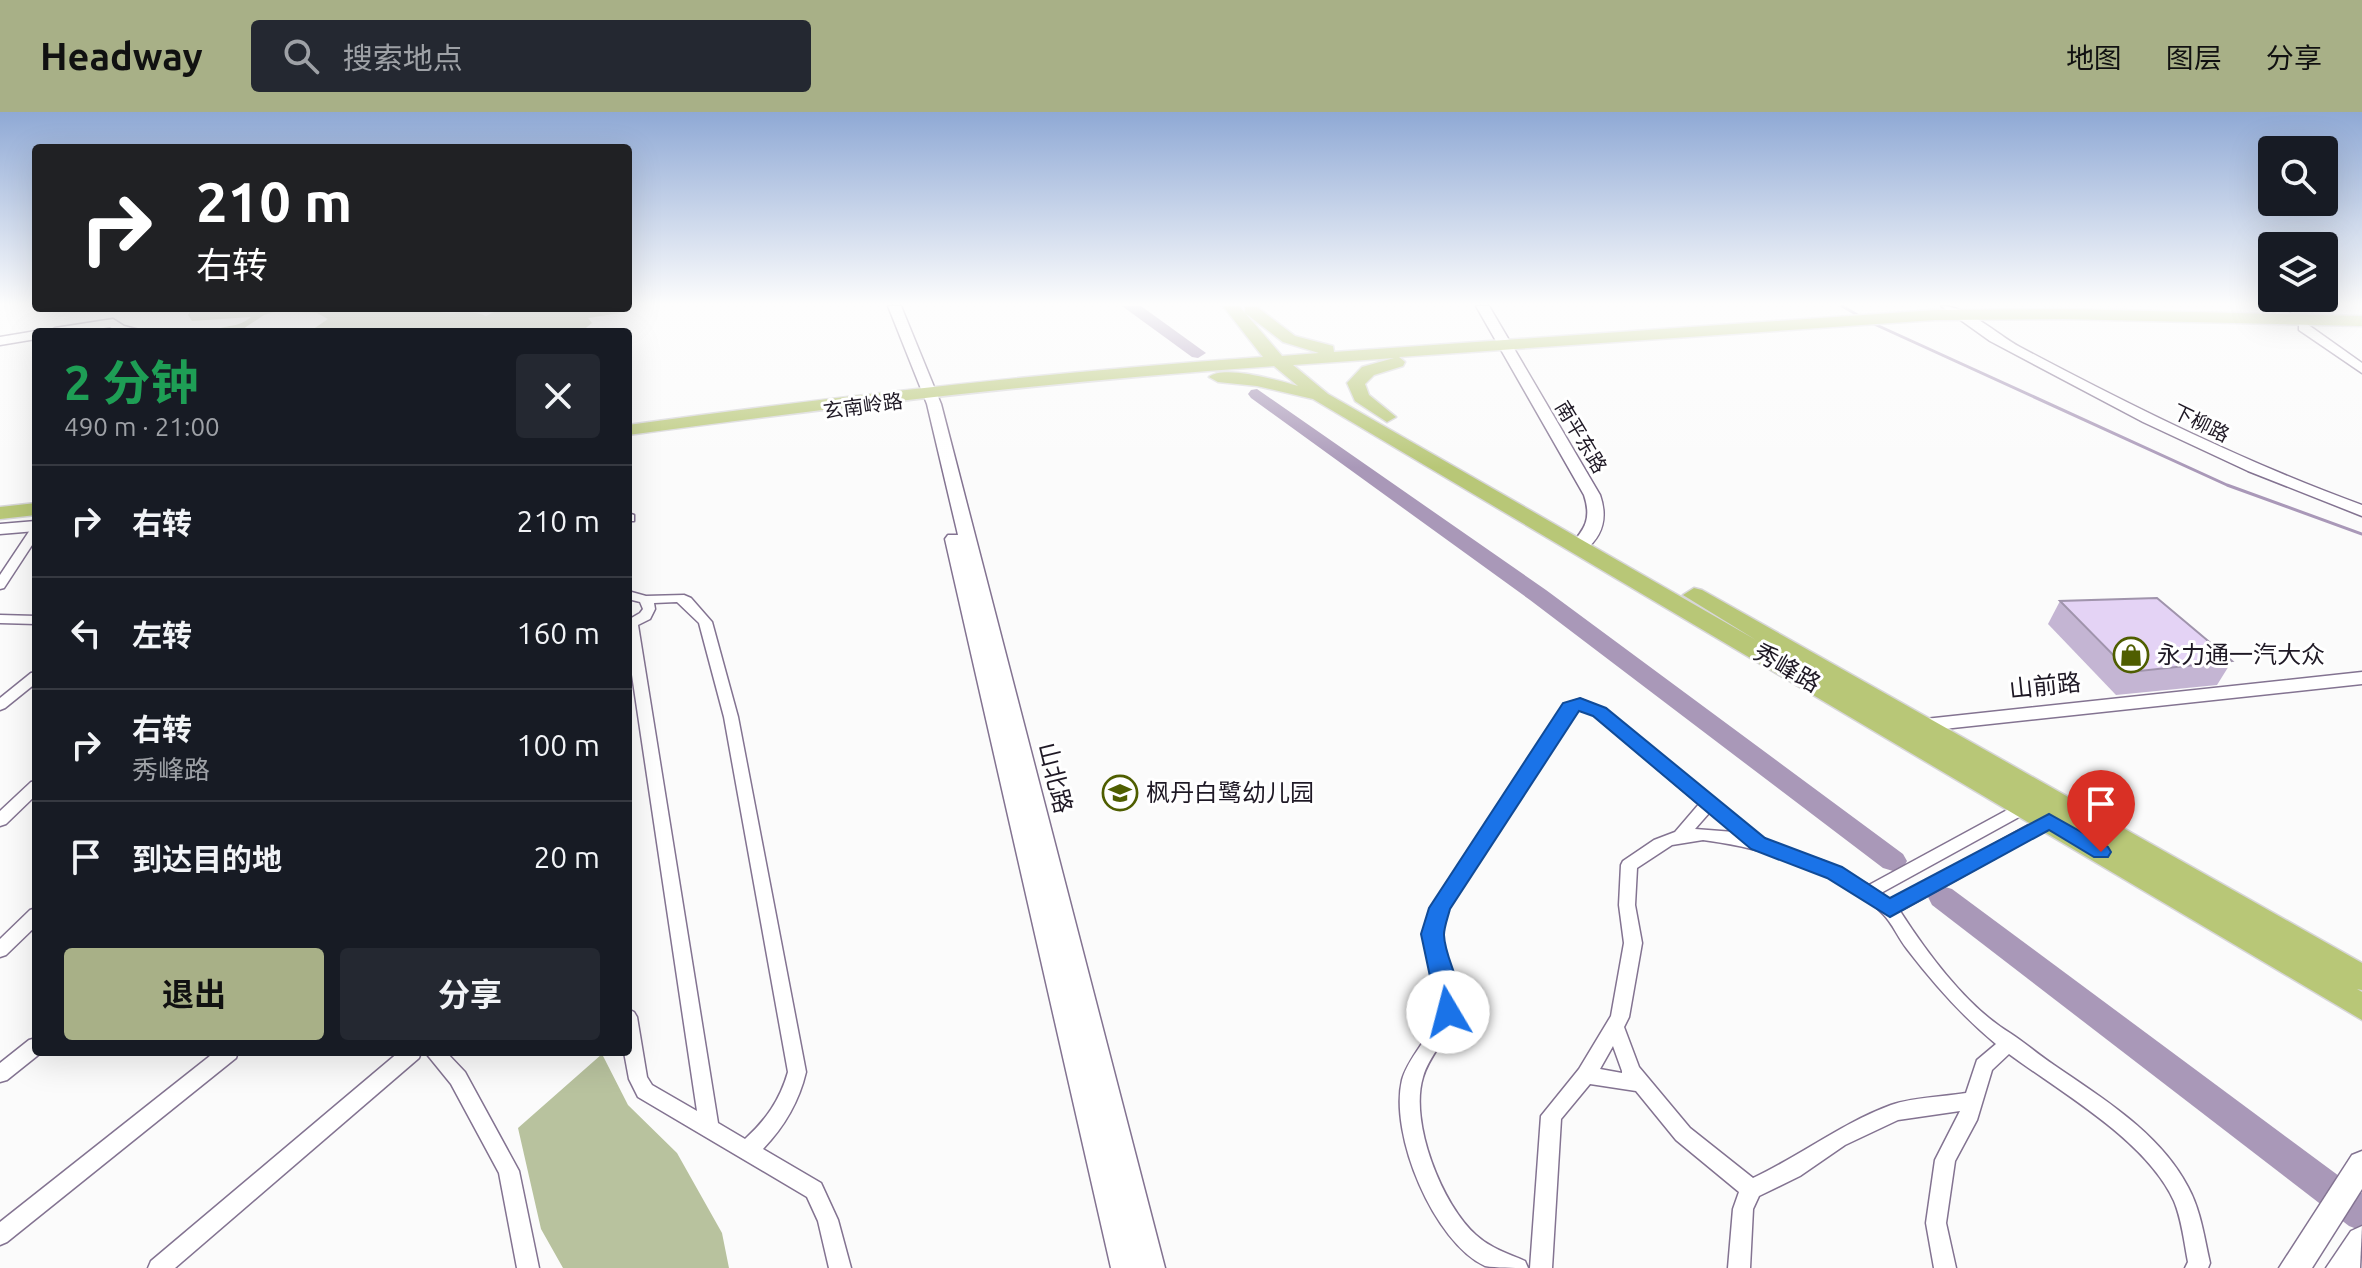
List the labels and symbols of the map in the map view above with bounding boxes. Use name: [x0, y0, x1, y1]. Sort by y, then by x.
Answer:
street label: 玄南岭路: [822, 389, 904, 422]
street label: 南平东路: [1551, 397, 1612, 477]
street label: 下柳路: [2169, 399, 2233, 446]
shop icon: 永力通一汽大众: [2112, 636, 2150, 674]
street label: 秀峰路: [1749, 638, 1825, 697]
place label: 永力通一汽大众: [2157, 641, 2325, 668]
street label: 山前路: [2008, 668, 2082, 703]
street label: 山北路: [1034, 740, 1077, 816]
pin: [2067, 770, 2135, 852]
school or university icon: 枫丹白鹭幼儿园: [1101, 774, 1139, 812]
place label: 枫丹白鹭幼儿园: [1146, 779, 1314, 806]
position arrow: [1406, 970, 1490, 1054]

